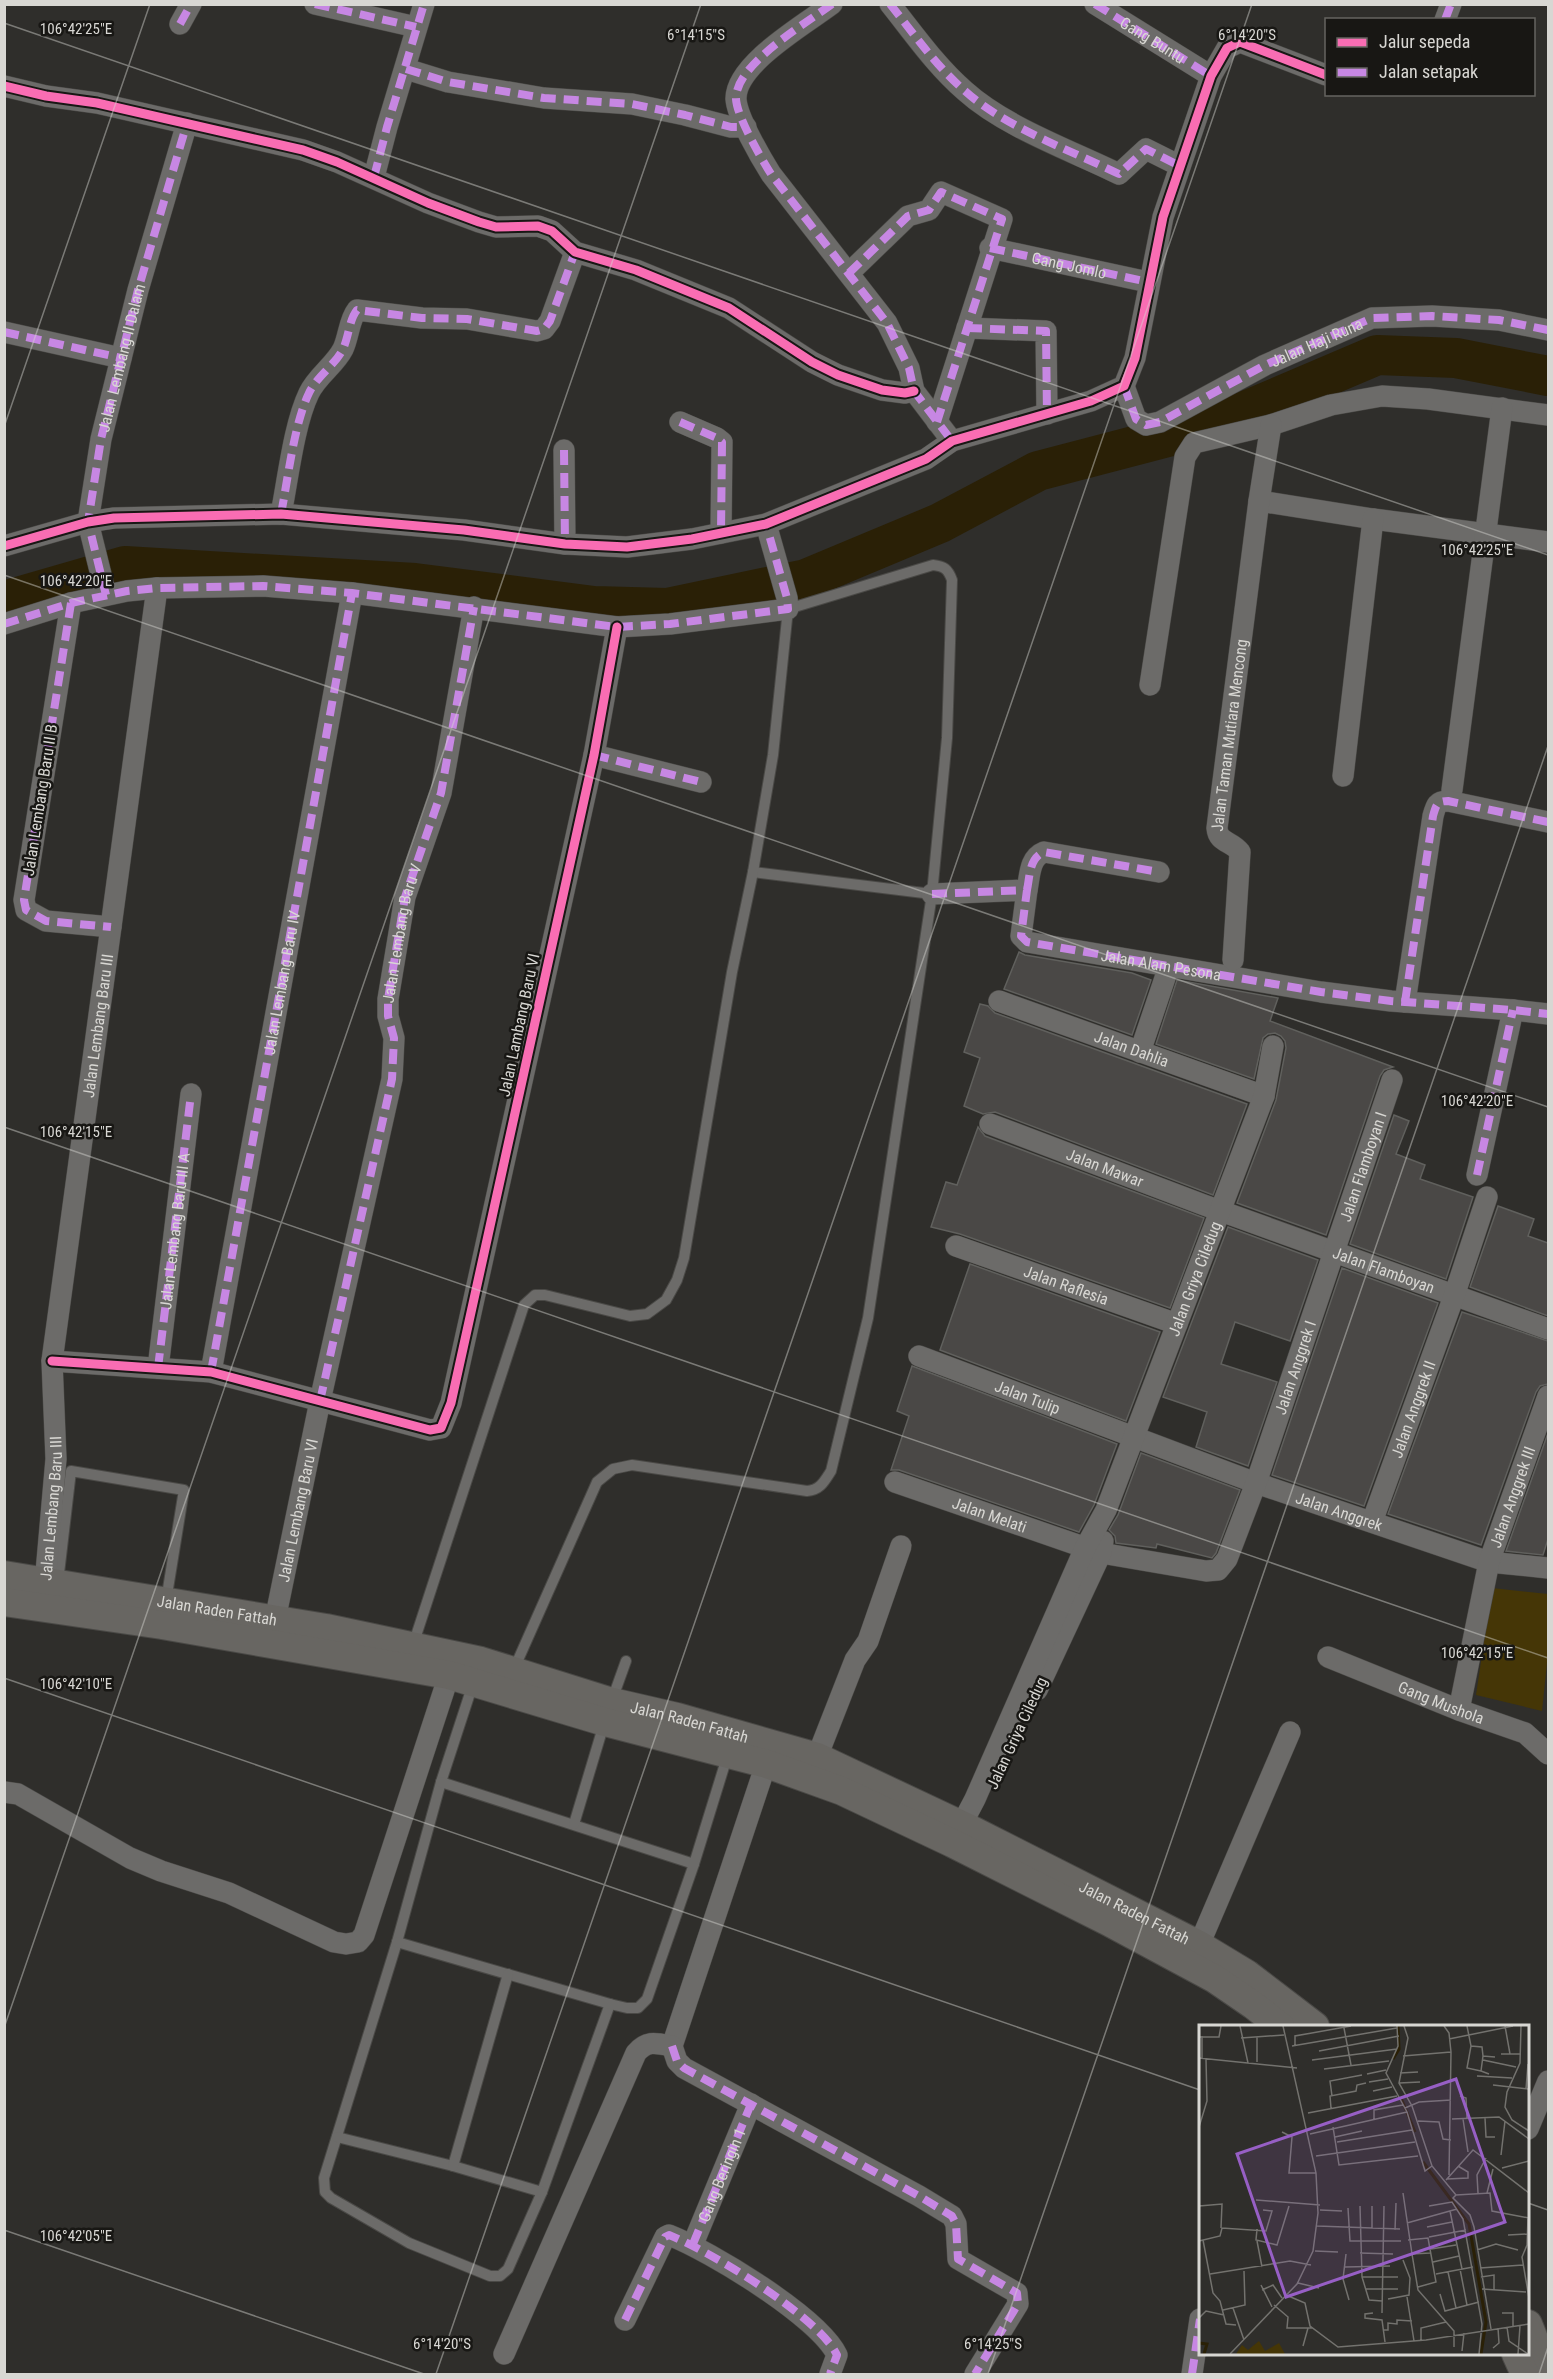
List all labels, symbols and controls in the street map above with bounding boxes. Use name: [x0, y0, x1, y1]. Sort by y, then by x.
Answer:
street label: Gang Buntu: [1117, 13, 1189, 67]
legend: [1325, 18, 1535, 96]
text: 106°42'25"E: [40, 20, 112, 38]
text: 6°14'15"S: [667, 26, 725, 44]
text: 6°14'20"S: [1218, 26, 1276, 44]
text: Jalur sepeda: [1379, 31, 1470, 52]
text: Jalan setapak: [1379, 61, 1478, 82]
street label: Gang Jomlo: [1030, 248, 1108, 282]
street label: Jalan Lembang II Dalam: [94, 281, 149, 434]
street label: Jalan Haji Runa: [1268, 314, 1366, 371]
text: 106°42'25"E: [1441, 541, 1513, 559]
text: 106°42'20"E: [40, 572, 112, 590]
street label: Jalan Taman Mutiara Mencong: [1207, 638, 1251, 833]
street label: Jalan Lembang Baru II B: [19, 723, 61, 877]
street label: Jalan Lembang Baru V: [378, 861, 425, 1004]
street label: Jalan Lembang Baru IV: [259, 909, 304, 1056]
street label: Jalan Alam Pesona: [1100, 945, 1223, 984]
street label: Jalan Lambang Baru VI: [495, 952, 543, 1098]
street label: Jalan Lembang Baru III: [78, 953, 117, 1099]
street label: Jalan Dahlia: [1092, 1027, 1172, 1071]
text: 106°42'20"E: [1441, 1092, 1513, 1110]
street label: Jalan Flamboyan I: [1335, 1109, 1390, 1224]
text: 106°42'15"E: [40, 1123, 112, 1141]
street label: Jalan Mawar: [1064, 1144, 1146, 1191]
street label: Jalan Lembang Baru III A: [156, 1152, 193, 1310]
street label: Jalan Griya Ciledug: [1164, 1219, 1225, 1339]
street label: Jalan Flamboyan: [1330, 1243, 1437, 1297]
street label: Jalan Raflesia: [1021, 1261, 1111, 1309]
street label: Jalan Anggrek I: [1270, 1318, 1320, 1417]
street label: Jalan Anggrek II: [1387, 1358, 1439, 1460]
street label: Jalan Tulip: [992, 1376, 1063, 1418]
street label: Jalan Lembang Baru III: [36, 1436, 66, 1581]
street label: Jalan Lembang Baru VI: [274, 1437, 322, 1584]
street label: Jalan Anggrek III: [1485, 1444, 1539, 1550]
street label: Jalan Anggrek: [1293, 1488, 1386, 1535]
street label: Jalan Melati: [950, 1493, 1029, 1536]
street label: Jalan Raden Fattah: [156, 1591, 278, 1629]
text: 106°42'15"E: [1441, 1644, 1513, 1662]
street label: Jalan Griya Ciledug: [983, 1674, 1051, 1792]
text: 106°42'10"E: [40, 1675, 112, 1693]
street label: Gang Mushola: [1396, 1677, 1487, 1728]
street label: Jalan Raden Fattah: [629, 1697, 751, 1746]
street label: Jalan Raden Fattah: [1076, 1877, 1193, 1948]
inset map: [1199, 2025, 1529, 2355]
street label: Gang Beringin 1: [694, 2125, 750, 2224]
text: 106°42'05"E: [40, 2227, 112, 2245]
text: 6°14'20"S: [413, 2335, 471, 2353]
text: 6°14'25"S: [964, 2335, 1022, 2353]

